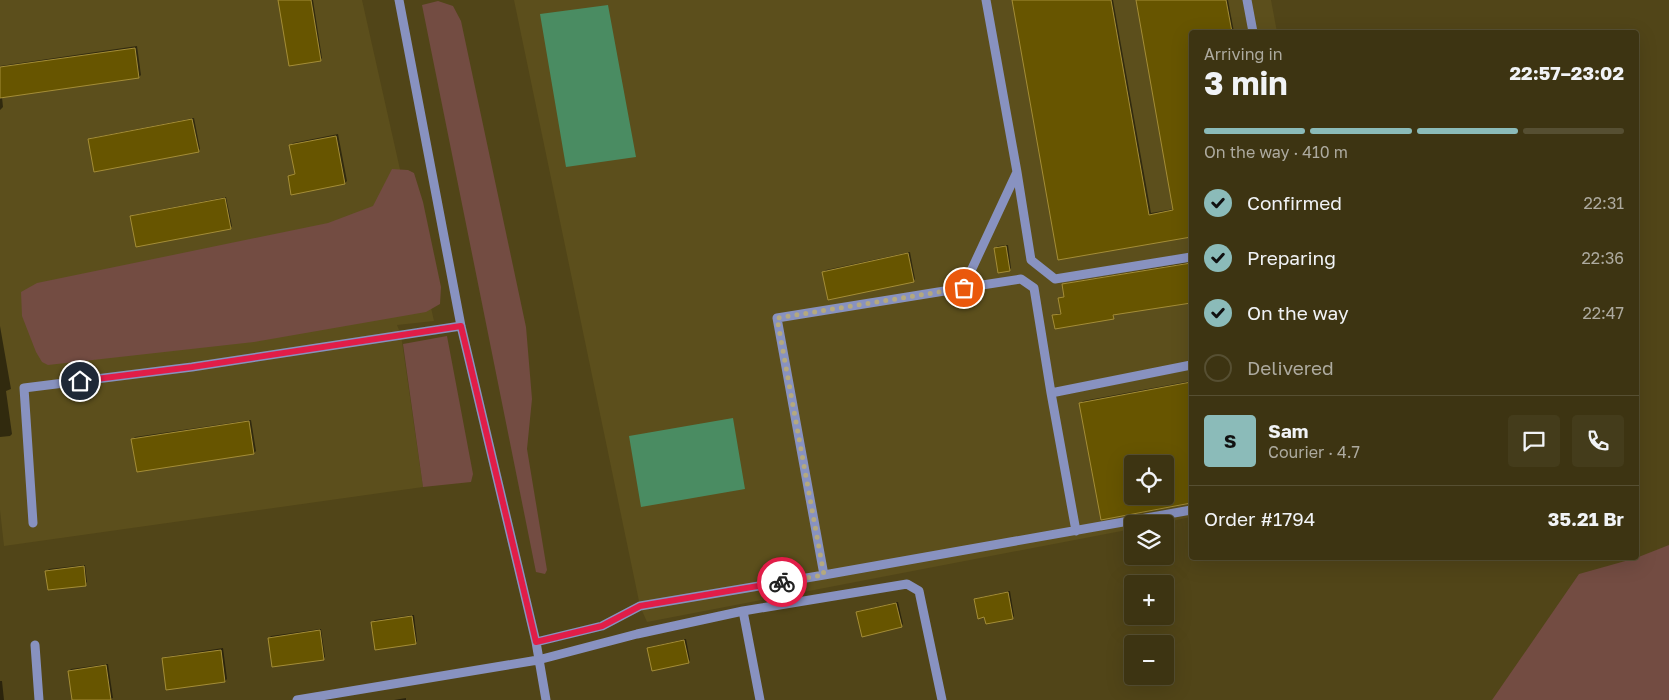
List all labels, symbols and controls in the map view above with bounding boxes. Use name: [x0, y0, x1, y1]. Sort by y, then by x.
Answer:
text: Arriving in: [1204, 44, 1283, 64]
text: 22:57–23:02: [1510, 61, 1624, 84]
text: 3 min: [1204, 64, 1288, 102]
text: On the way · 410 m: [1204, 142, 1348, 162]
icon: check: [1204, 189, 1232, 217]
text: Confirmed: [1247, 191, 1342, 214]
text: 22:31: [1584, 193, 1624, 213]
icon: check: [1204, 244, 1232, 272]
text: Preparing: [1247, 246, 1336, 269]
text: 22:36: [1582, 248, 1624, 268]
pin: [943, 267, 985, 309]
icon: bag: [950, 274, 978, 302]
icon: check: [1204, 299, 1232, 327]
text: On the way: [1247, 301, 1349, 324]
text: 22:47: [1582, 303, 1624, 323]
text: Delivered: [1247, 356, 1334, 379]
pin: [59, 360, 101, 402]
icon: home: [66, 367, 94, 395]
button: chat: [1508, 415, 1560, 467]
button: phone: [1572, 415, 1624, 467]
text: Sam: [1268, 419, 1308, 442]
text: S: [1224, 429, 1236, 452]
text: Courier · 4.7: [1268, 442, 1360, 462]
map controls: [1124, 455, 1174, 685]
button: locate: [1124, 455, 1174, 505]
text: Order #1794: [1204, 507, 1315, 530]
text: 35.21 Br: [1548, 507, 1624, 530]
button: layers: [1124, 515, 1174, 565]
courier: [757, 557, 807, 607]
icon: bike: [768, 568, 796, 596]
button: +: [1124, 575, 1174, 625]
button: −: [1124, 635, 1174, 685]

